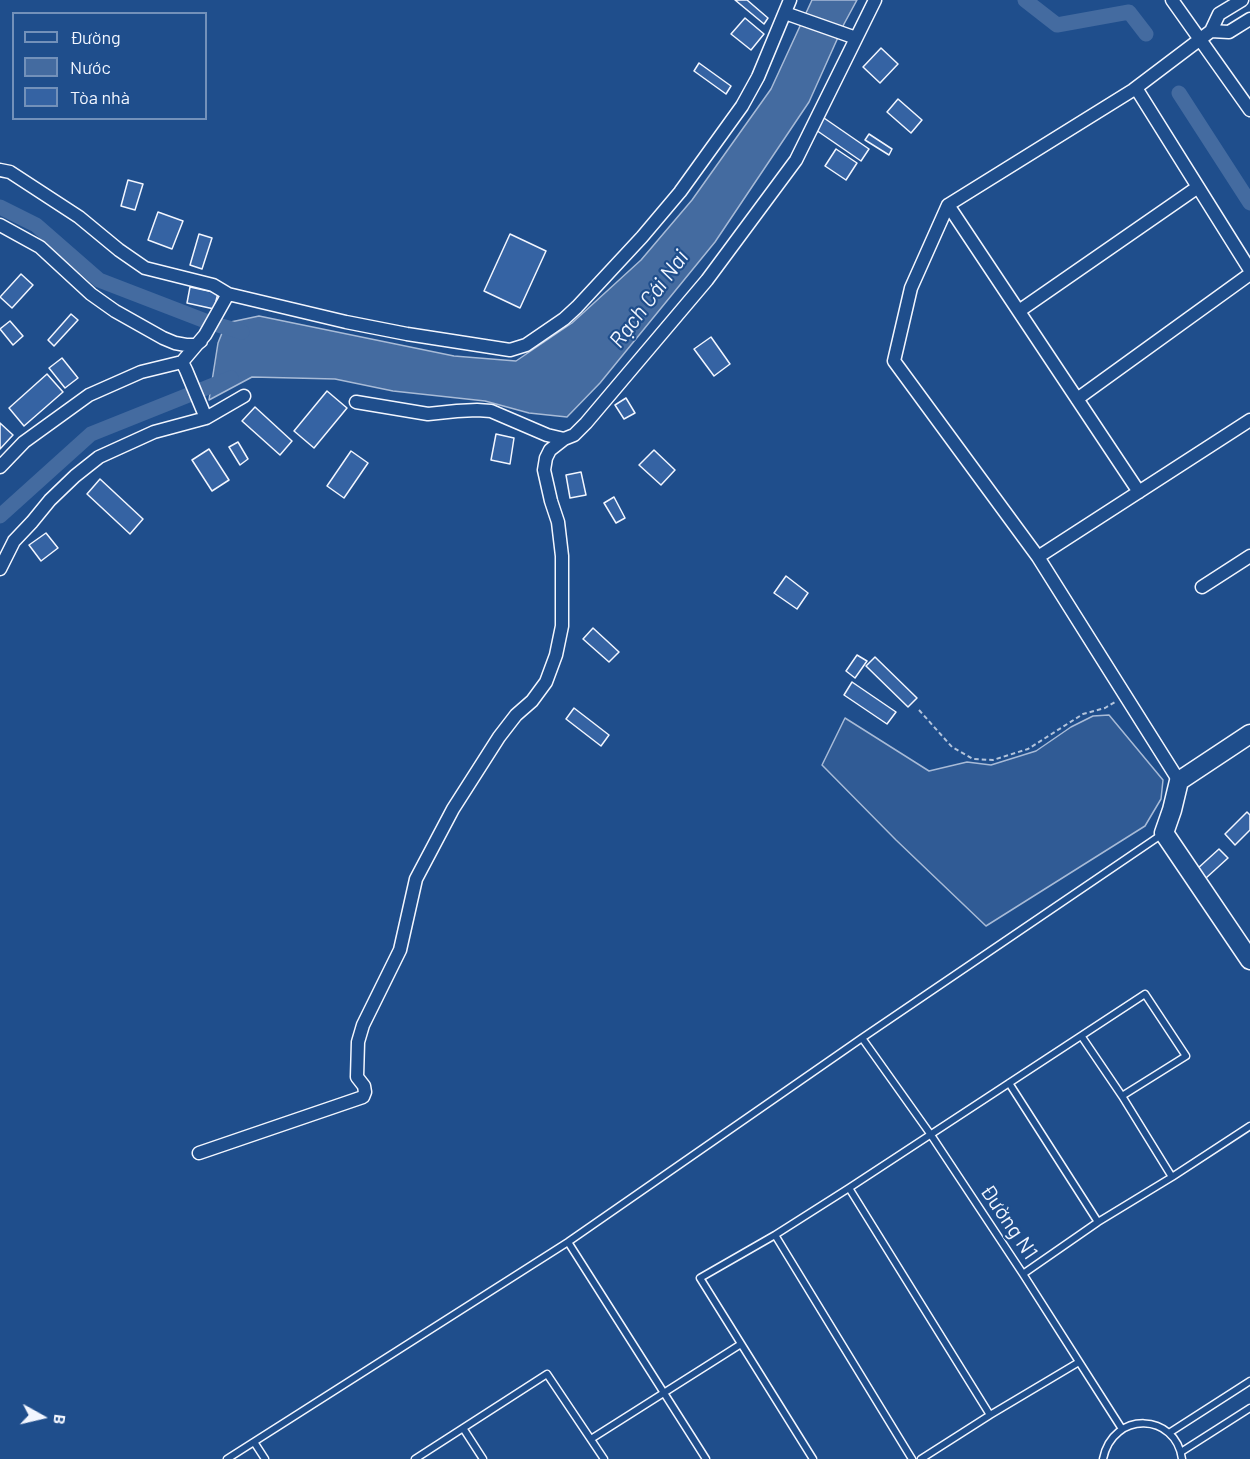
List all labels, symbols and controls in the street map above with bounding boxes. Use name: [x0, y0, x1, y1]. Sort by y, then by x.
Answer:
legend: [12, 12, 207, 120]
text: Đường: [70, 26, 121, 48]
text: Nước: [70, 56, 111, 78]
text: Tòa nhà: [70, 86, 130, 108]
water label: Rạch Cái Nai: [604, 245, 694, 353]
street label: Đường N1: [975, 1180, 1043, 1264]
north arrow: [12, 1387, 72, 1447]
text: B: [50, 1413, 70, 1426]

